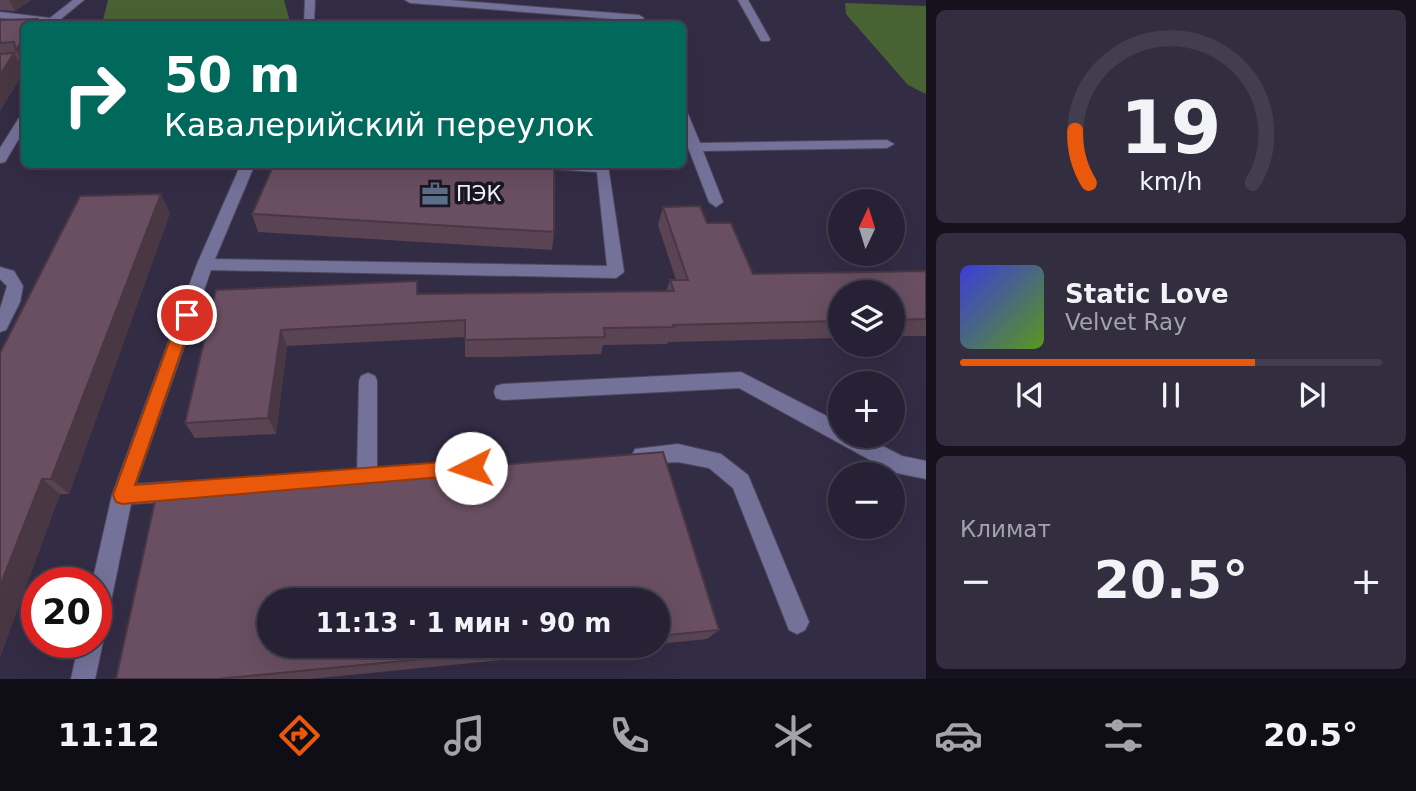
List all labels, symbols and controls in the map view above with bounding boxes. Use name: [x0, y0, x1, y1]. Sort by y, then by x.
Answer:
text: 50 m: [164, 47, 300, 104]
icon: right: [49, 49, 140, 140]
text: 19: [1120, 85, 1222, 170]
text: Кавалерийский переулок: [164, 106, 594, 144]
text: km/h: [1139, 166, 1203, 195]
office icon: ПЭК: [420, 179, 450, 209]
place label: ПЭК: [456, 182, 501, 206]
north arrow: [828, 189, 905, 266]
map controls: [828, 189, 905, 539]
text: Static Love: [1065, 279, 1229, 309]
button: layers: [828, 280, 905, 357]
pin: [157, 285, 217, 345]
icon: arrive: [168, 296, 206, 334]
text: Velvet Ray: [1065, 309, 1187, 335]
button: +: [828, 371, 905, 448]
icon: previous: [1011, 376, 1049, 414]
icon: pause: [1152, 376, 1190, 414]
icon: next: [1293, 376, 1331, 414]
position arrow: [434, 431, 508, 505]
button: −: [828, 462, 905, 539]
text: Климат: [960, 516, 1051, 542]
text: 20.5°: [1094, 550, 1248, 610]
text: −: [960, 559, 992, 603]
text: +: [1350, 559, 1382, 603]
speed limit sign: 20: [21, 567, 112, 658]
text: 11:13 · 1 мин · 90 m: [316, 608, 611, 638]
icon: directions: [275, 711, 324, 760]
icon: music: [440, 711, 489, 760]
icon: phone: [605, 711, 654, 760]
icon: climate: [769, 711, 818, 760]
icon: car: [934, 711, 983, 760]
icon: filters: [1099, 711, 1148, 760]
text: 11:12: [58, 716, 160, 754]
text: 20.5°: [1263, 716, 1358, 754]

